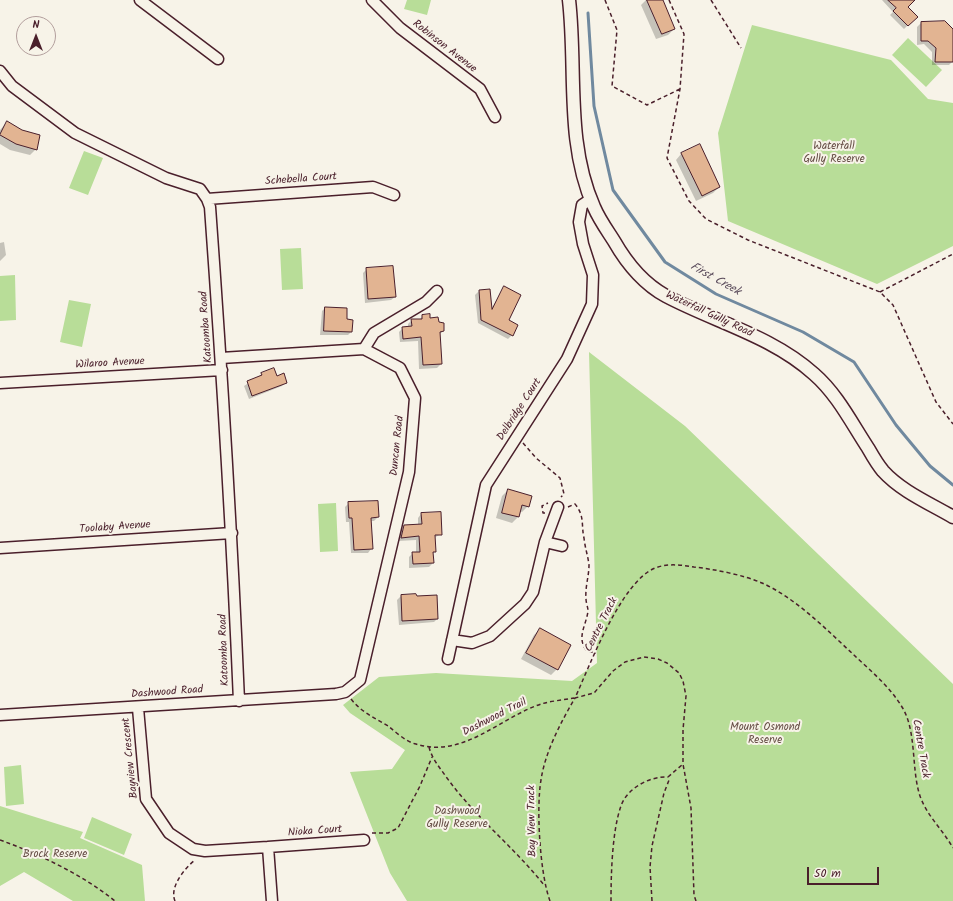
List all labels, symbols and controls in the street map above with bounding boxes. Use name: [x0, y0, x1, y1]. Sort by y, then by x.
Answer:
north arrow: [16, 16, 56, 56]
text: N: [33, 16, 39, 34]
street label: Robinson Avenue: [409, 18, 479, 76]
park label: Waterfall Gully Reserve: [803, 140, 865, 166]
street label: Schebella Court: [265, 171, 337, 189]
water label: First Creek: [687, 260, 743, 300]
street label: Waterfall Gully Road: [663, 289, 755, 341]
street label: Katoomba Road: [198, 291, 216, 363]
street label: Wilaroo Avenue: [75, 356, 145, 372]
street label: Delbridge Court: [495, 376, 545, 444]
street label: Duncan Road: [388, 415, 408, 477]
street label: Toolaby Avenue: [79, 519, 151, 537]
street label: Centre Track: [583, 596, 621, 654]
street label: Katoomba Road: [217, 614, 233, 686]
street label: Dashwood Road: [131, 684, 203, 702]
street label: Dashwood Trail: [461, 696, 529, 740]
street label: Bayview Crescent: [120, 717, 142, 799]
street label: Centre Track: [908, 719, 932, 779]
park label: Mount Osmond Reserve: [730, 721, 800, 747]
street label: Bay View Track: [526, 785, 540, 857]
park label: Dashwood Gully Reserve: [426, 805, 488, 831]
street label: Nioka Court: [287, 824, 343, 840]
park label: Brock Reserve: [23, 848, 87, 862]
scale bar: [809, 859, 881, 885]
text: 50 m: [814, 864, 841, 883]

